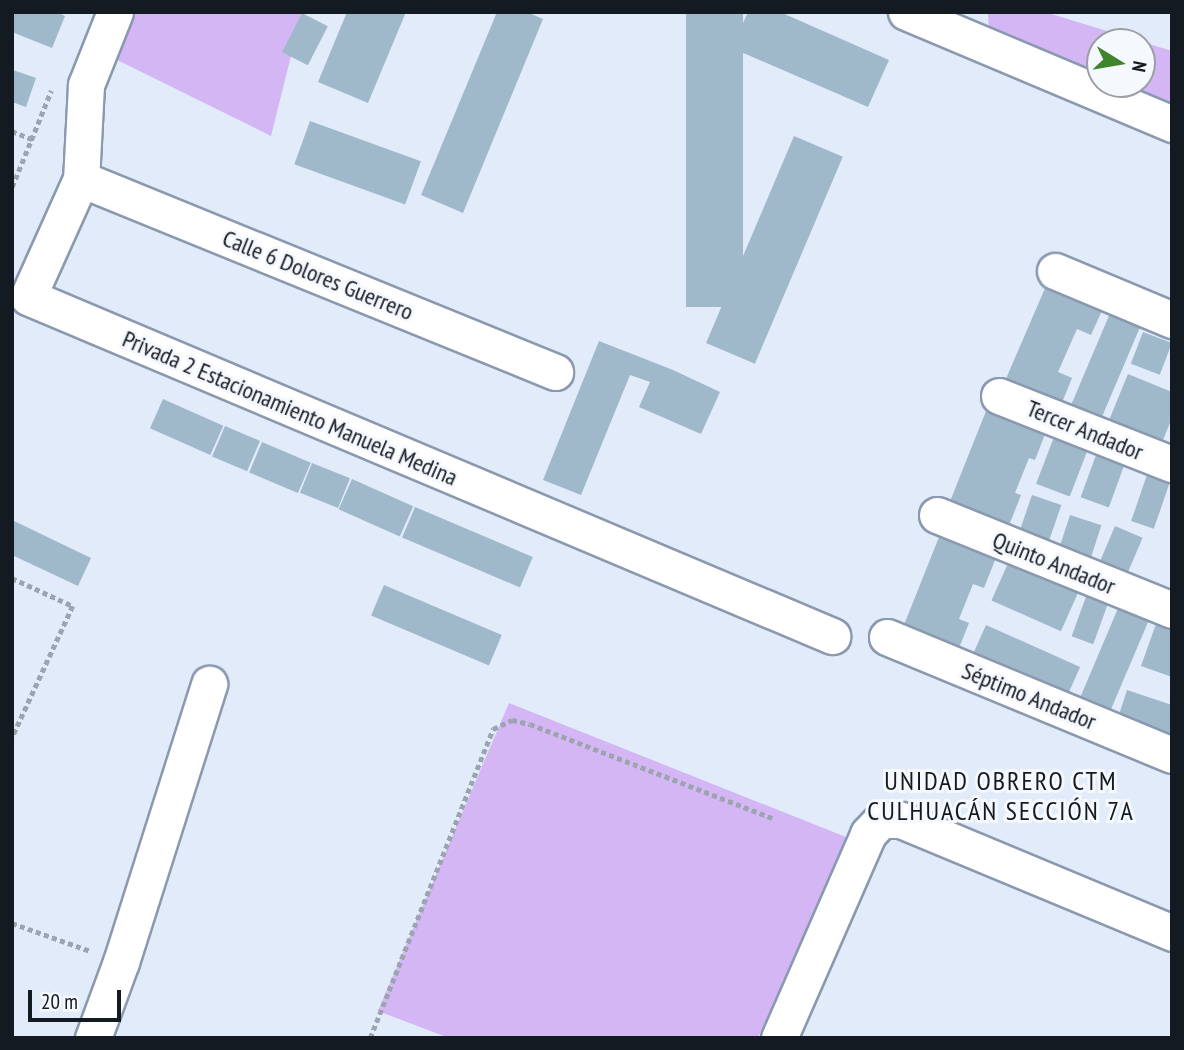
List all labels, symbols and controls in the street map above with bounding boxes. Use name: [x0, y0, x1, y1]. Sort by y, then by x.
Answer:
north arrow: [1086, 28, 1156, 98]
text: N: [1127, 59, 1152, 74]
street label: Calle 6 Dolores Guerrero: [218, 224, 418, 326]
street label: Privada 2 Estacionamiento Manuela Medina: [118, 324, 462, 492]
street label: Tercer Andador: [1022, 393, 1148, 467]
street label: Quinto Andador: [988, 525, 1120, 601]
street label: Séptimo Andador: [957, 656, 1101, 736]
district label: UNIDAD OBRERO CTM CULHUACÁN SECCIÓN 7A: [870, 765, 1132, 826]
scale bar: [32, 976, 124, 1020]
text: 20 m: [41, 988, 78, 1015]

